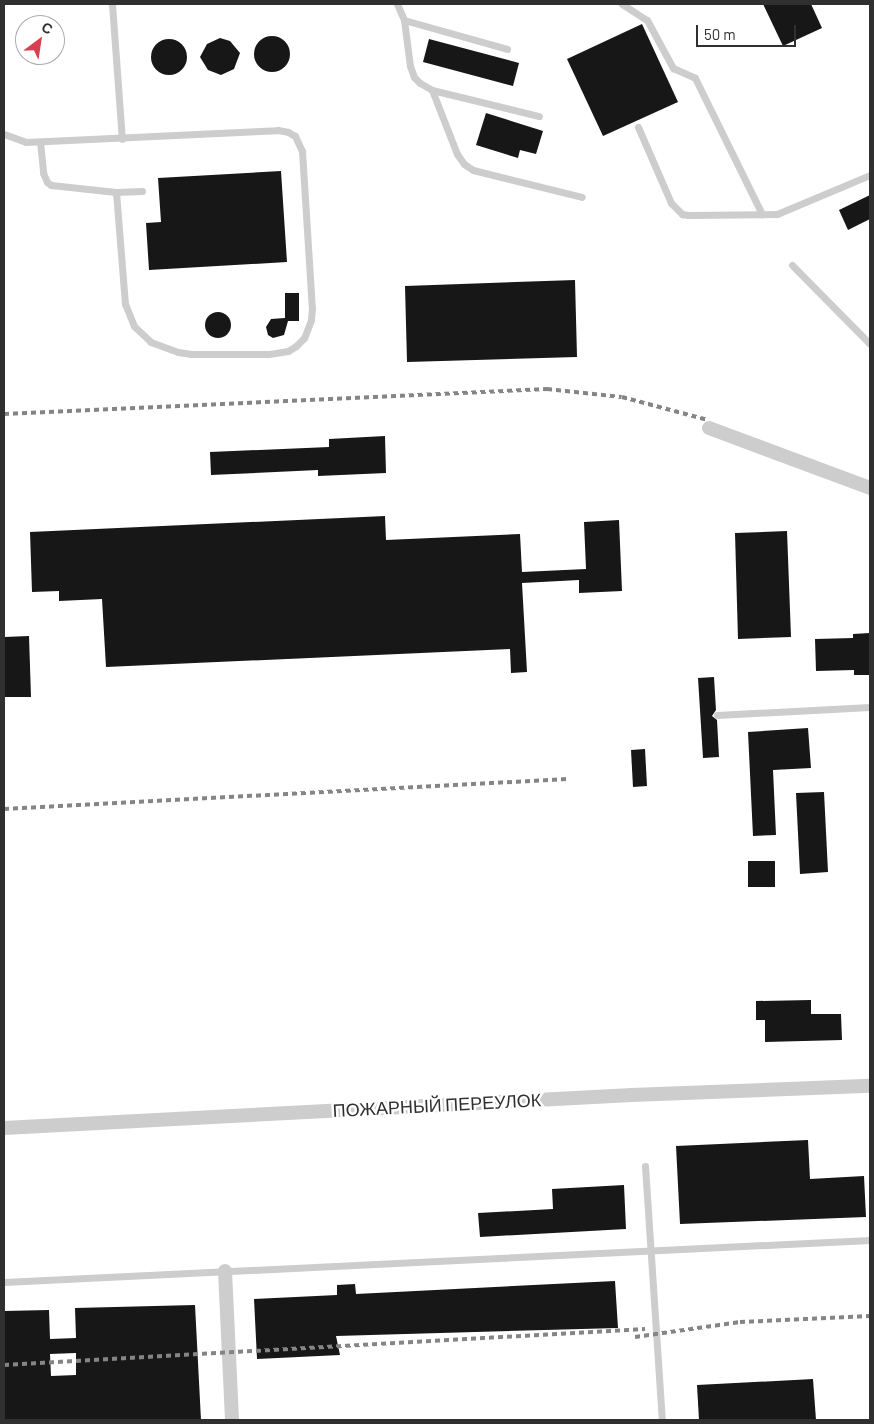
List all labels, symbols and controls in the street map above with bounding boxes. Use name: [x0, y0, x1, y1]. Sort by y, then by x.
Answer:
north arrow: [15, 15, 65, 65]
scale bar: [699, 15, 799, 47]
text: С: [39, 18, 56, 37]
text: 50 m: [704, 25, 736, 43]
street label: ПОЖАРНЫЙ ПЕРЕУЛОК: [332, 1089, 542, 1121]

